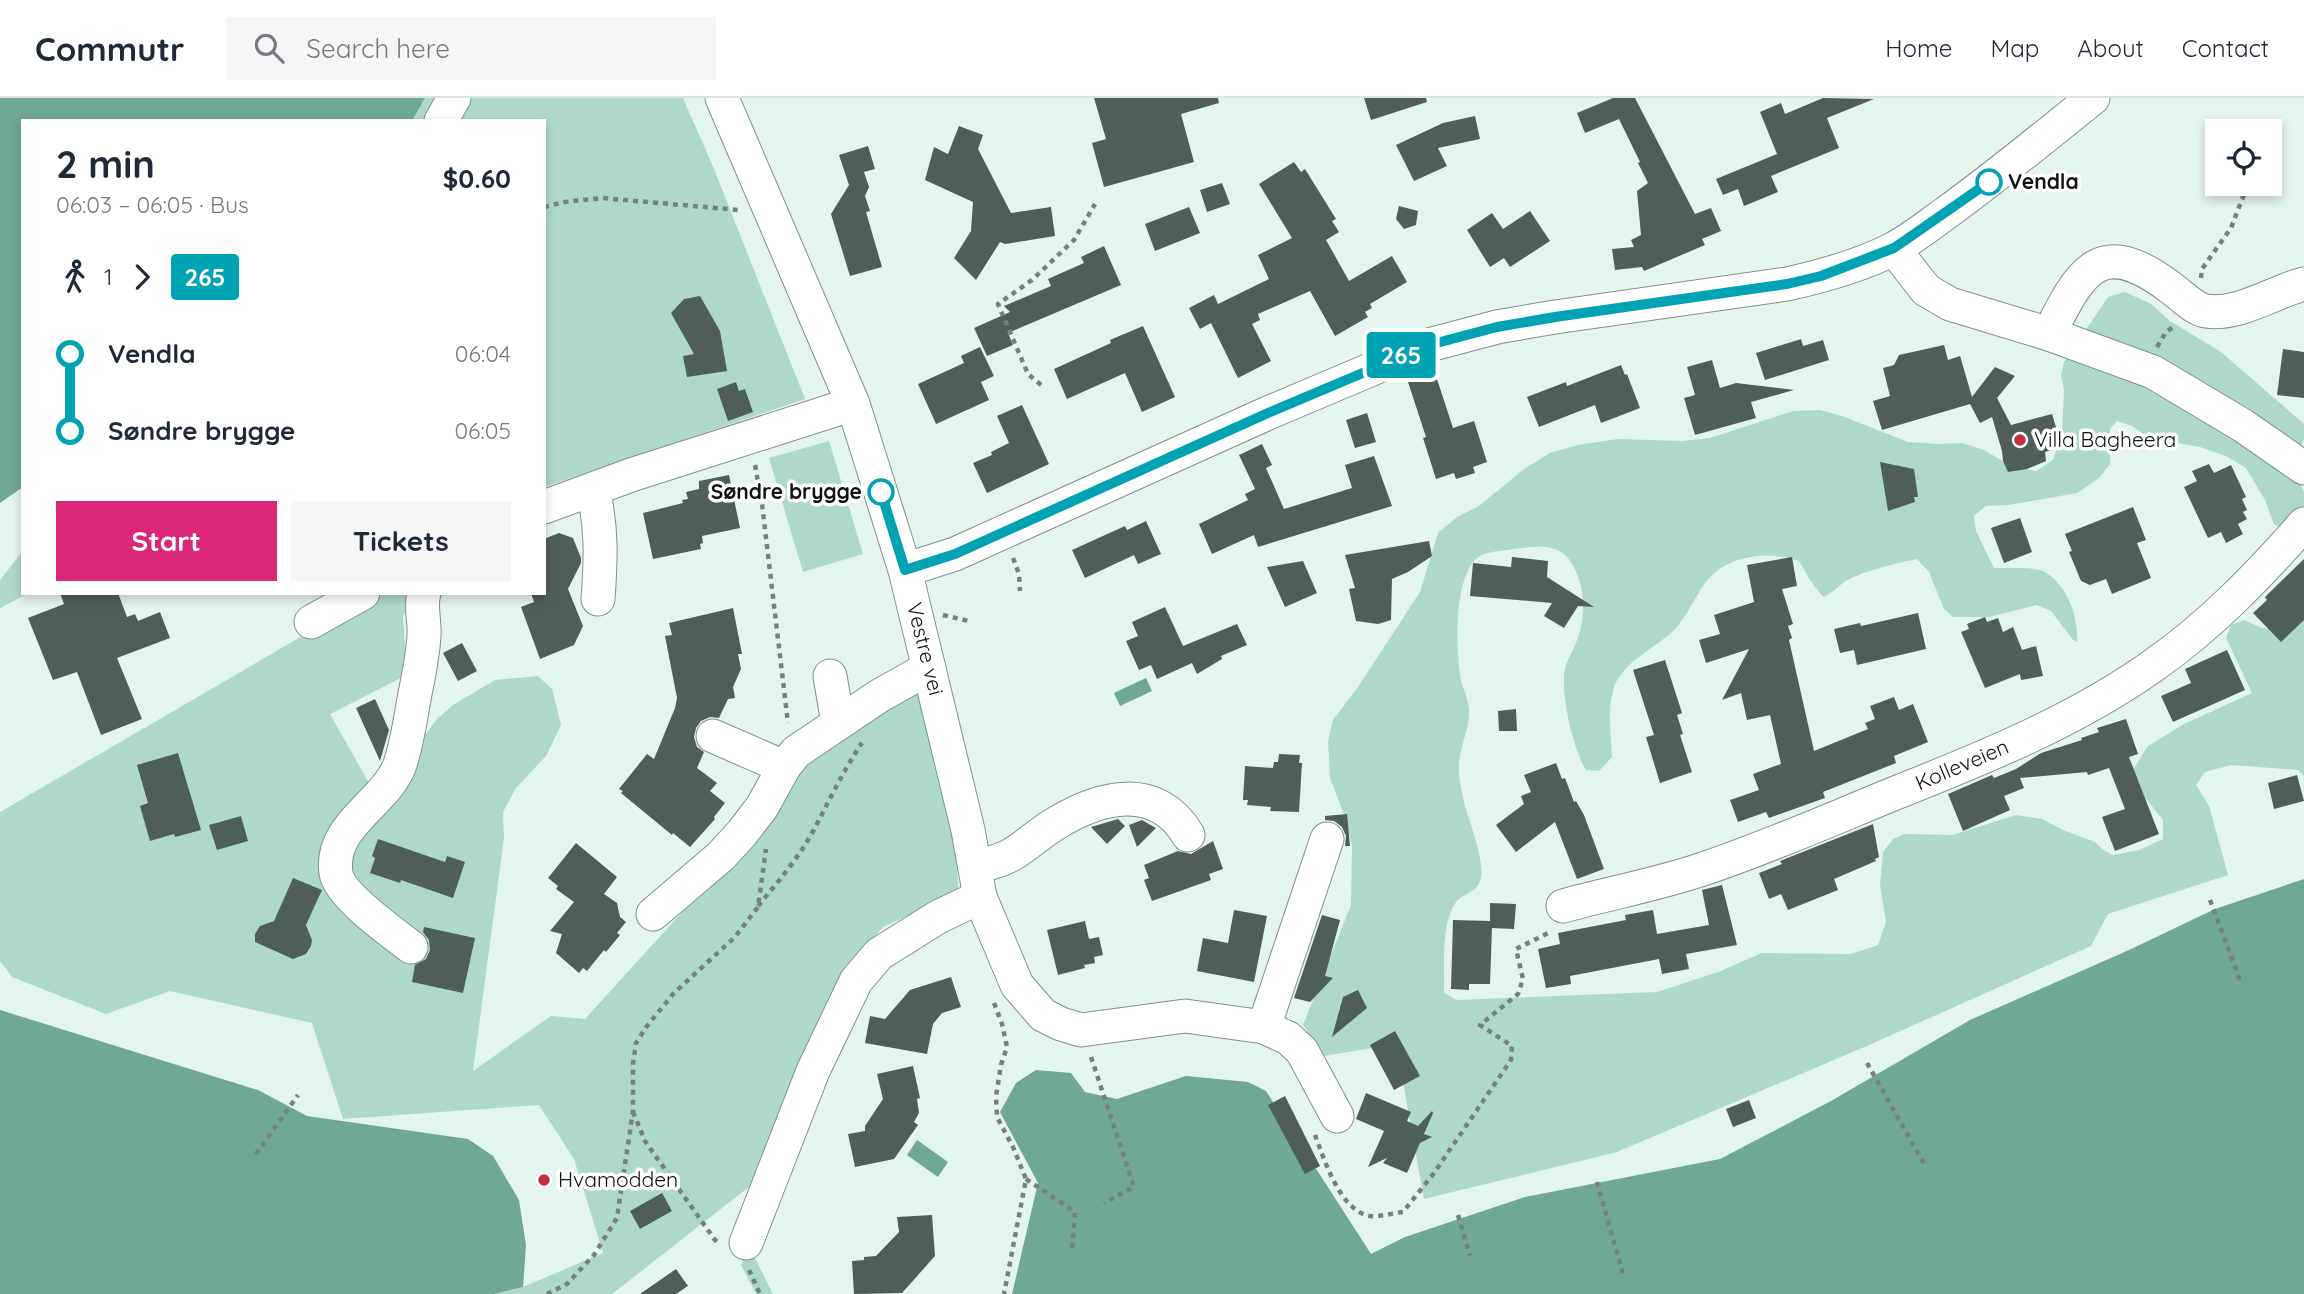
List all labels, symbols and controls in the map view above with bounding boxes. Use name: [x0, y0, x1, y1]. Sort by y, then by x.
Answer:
search box: [226, 17, 716, 80]
text: Commutr: [35, 28, 184, 69]
icon: search: [250, 29, 288, 67]
text: Search here: [306, 32, 450, 65]
text: Home: [1885, 33, 1952, 63]
text: Map: [1990, 33, 2039, 63]
text: About: [2077, 33, 2144, 63]
text: Contact: [2182, 33, 2269, 63]
map controls: [2205, 119, 2282, 196]
button: locate: [2205, 119, 2282, 196]
text: 2 min: [56, 140, 155, 188]
text: $0.60: [443, 162, 511, 195]
place label: Vendla: [2008, 168, 2079, 194]
marker: Vendla: [1976, 169, 2002, 195]
text: 06:03 – 06:05 · Bus: [56, 190, 249, 219]
icon: walk: [56, 258, 94, 296]
icon: forward: [123, 258, 161, 296]
text: 1: [104, 262, 113, 291]
text: 265: [185, 262, 225, 292]
line badge: 265: [1361, 332, 1441, 378]
text: Vendla: [108, 337, 196, 370]
text: 06:04: [455, 339, 511, 368]
text: 265: [1381, 340, 1421, 370]
text: Søndre brygge: [108, 414, 295, 447]
text: 06:05: [454, 416, 511, 445]
place label: Villa Bagheera: [2034, 426, 2176, 452]
marker: Villa Bagheera: [2012, 432, 2028, 448]
place label: Søndre brygge: [711, 478, 862, 504]
marker: Søndre brygge: [868, 479, 894, 505]
button: Start: [56, 501, 277, 581]
button: Tickets: [291, 501, 511, 581]
street label: Vestre vei: [902, 600, 950, 698]
street label: Kolleveien: [1911, 733, 2012, 795]
place label: Hvamodden: [558, 1166, 678, 1192]
marker: Hvamodden: [536, 1172, 552, 1188]

